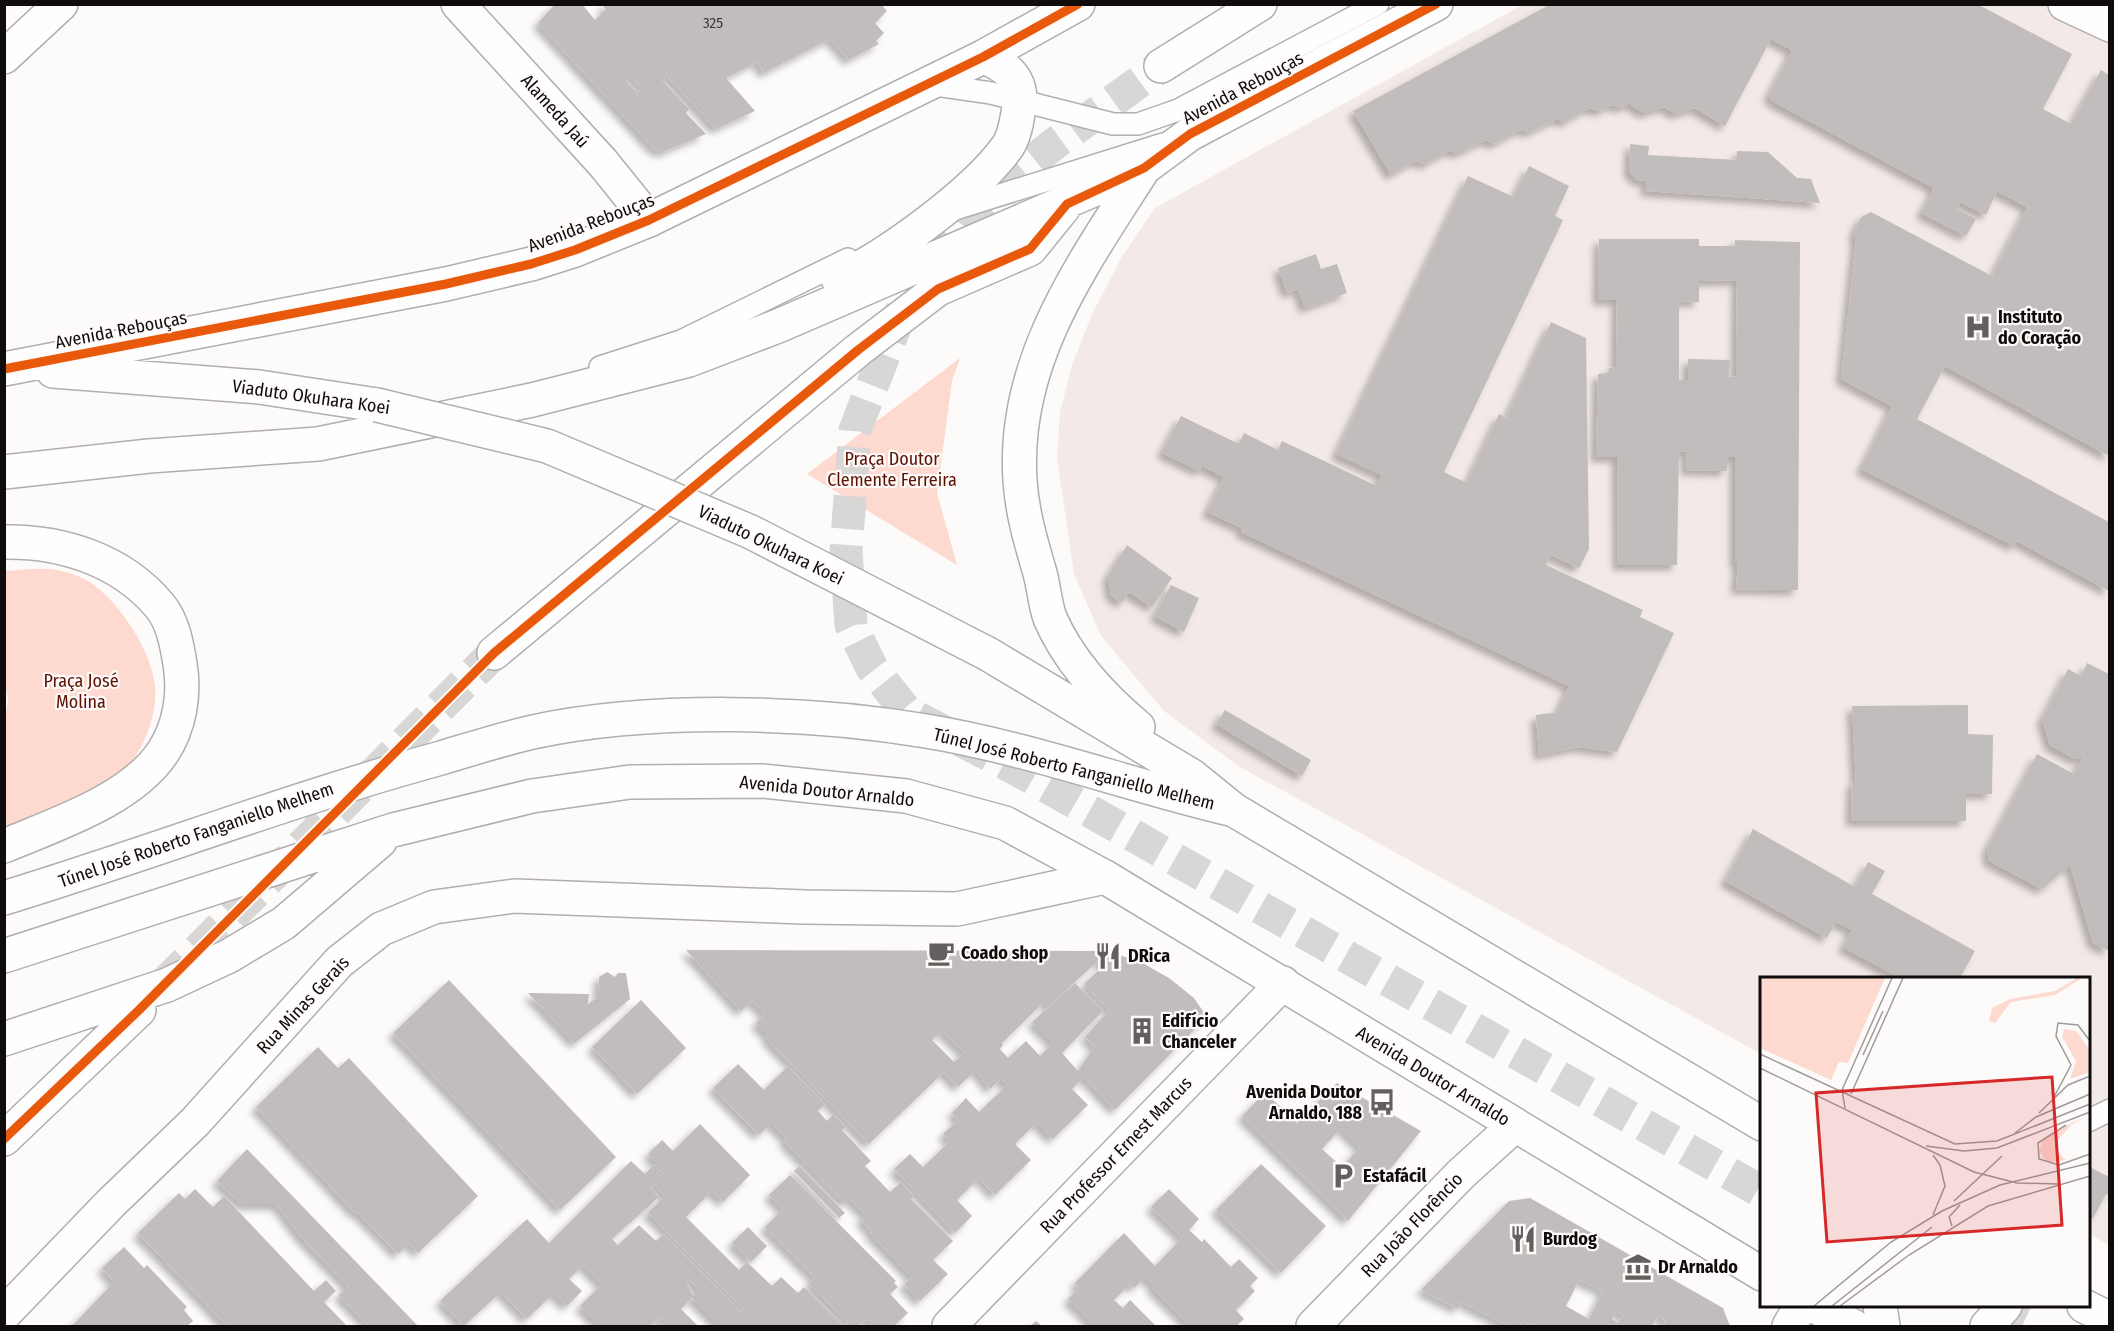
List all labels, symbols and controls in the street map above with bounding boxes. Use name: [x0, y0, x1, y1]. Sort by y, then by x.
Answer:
house number: 325: [703, 14, 723, 32]
street label: Avenida Rebouças: [1179, 47, 1308, 129]
street label: Alameda Jaú: [516, 70, 594, 152]
street label: Avenida Rebouças: [525, 189, 658, 257]
street label: Avenida Rebouças: [53, 306, 189, 354]
place label: Instituto do Coração: [1998, 306, 2081, 349]
hospital icon: Instituto do Coração: [1963, 312, 1993, 342]
street label: Viaduto Okuhara Koei: [231, 375, 391, 419]
park label: Praça Doutor Clemente Ferreira: [827, 448, 957, 491]
street label: Viaduto Okuhara Koei: [695, 500, 847, 590]
park label: Praça José Molina: [43, 670, 119, 713]
street label: Túnel José Roberto Fanganiello Melhem: [931, 723, 1217, 815]
street label: Avenida Doutor Arnaldo: [739, 771, 915, 811]
street label: Túnel José Roberto Fanganiello Melhem: [56, 777, 336, 893]
cafe icon: Coado shop: [926, 938, 956, 968]
restaurant icon: DRica: [1093, 941, 1123, 971]
place label: Coado shop: [961, 942, 1049, 964]
place label: DRica: [1128, 945, 1170, 967]
street label: Rua Minas Gerais: [252, 951, 354, 1058]
inset map: [1760, 977, 2090, 1307]
place label: Edifício Chanceler: [1162, 1010, 1237, 1053]
building icon: Edifício Chanceler: [1127, 1016, 1157, 1046]
street label: Avenida Doutor Arnaldo: [1352, 1021, 1514, 1131]
street label: Rua Professor Ernest Marcus: [1036, 1072, 1197, 1238]
place label: Avenida Doutor Arnaldo, 188: [1245, 1081, 1362, 1124]
bus stop icon: Avenida Doutor Arnaldo, 188: [1367, 1087, 1397, 1117]
parking icon: Estafácil: [1328, 1161, 1358, 1191]
place label: Estafácil: [1363, 1165, 1426, 1187]
street label: Rua João Florêncio: [1357, 1168, 1467, 1282]
restaurant icon: Burdog: [1508, 1224, 1538, 1254]
place label: Burdog: [1543, 1228, 1597, 1250]
museum icon: Dr Arnaldo: [1623, 1252, 1653, 1282]
place label: Dr Arnaldo: [1658, 1256, 1738, 1278]

